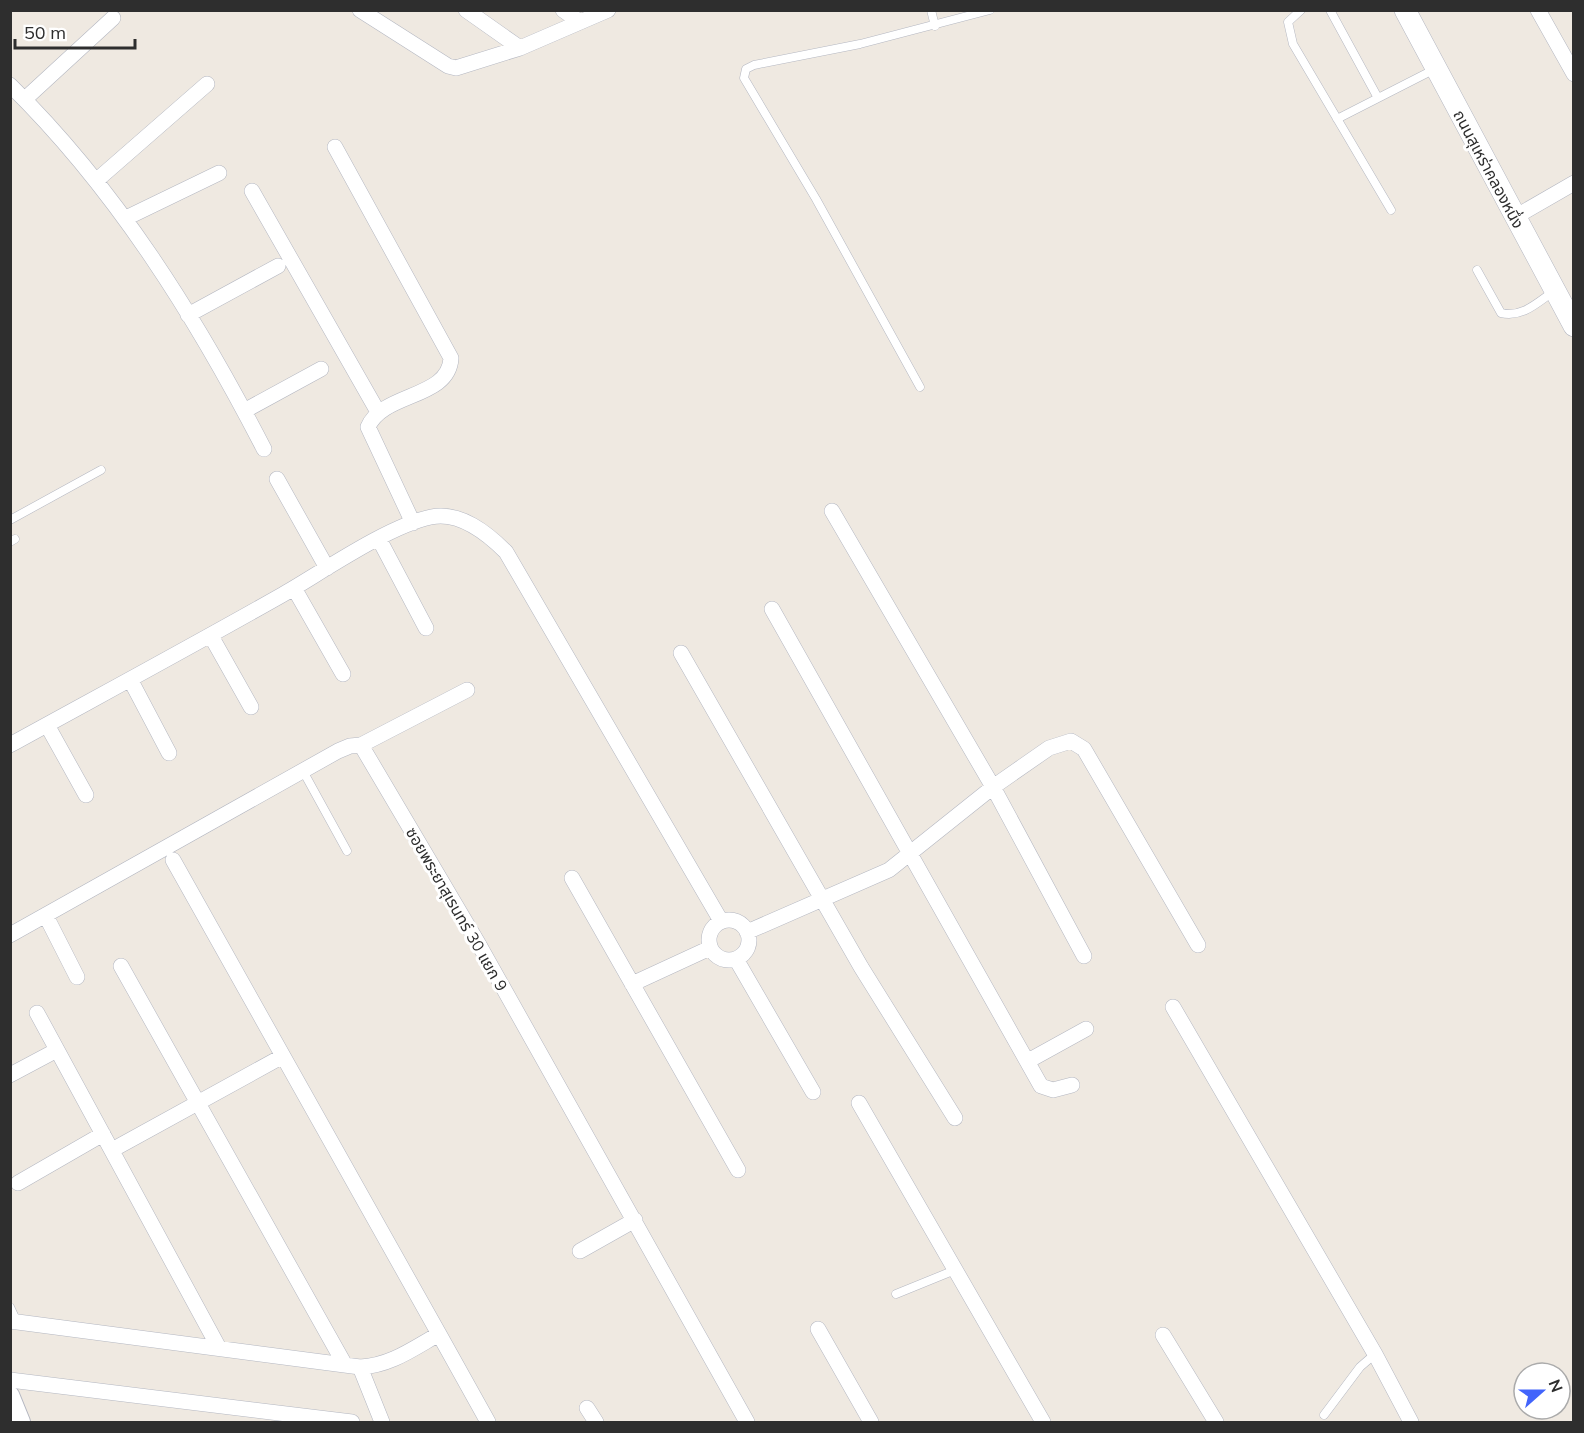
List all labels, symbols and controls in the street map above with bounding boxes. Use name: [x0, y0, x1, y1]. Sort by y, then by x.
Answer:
scale bar: [15, 12, 135, 50]
text: 50 m: [24, 21, 66, 44]
street label: ถนนสุเหร่าคลองหนึ่ง: [1449, 106, 1530, 232]
street label: ซอยพระยาสุเรนทร์ 30 แยก 9: [402, 824, 512, 994]
north arrow: [1512, 1361, 1572, 1421]
text: N: [1545, 1376, 1568, 1395]

